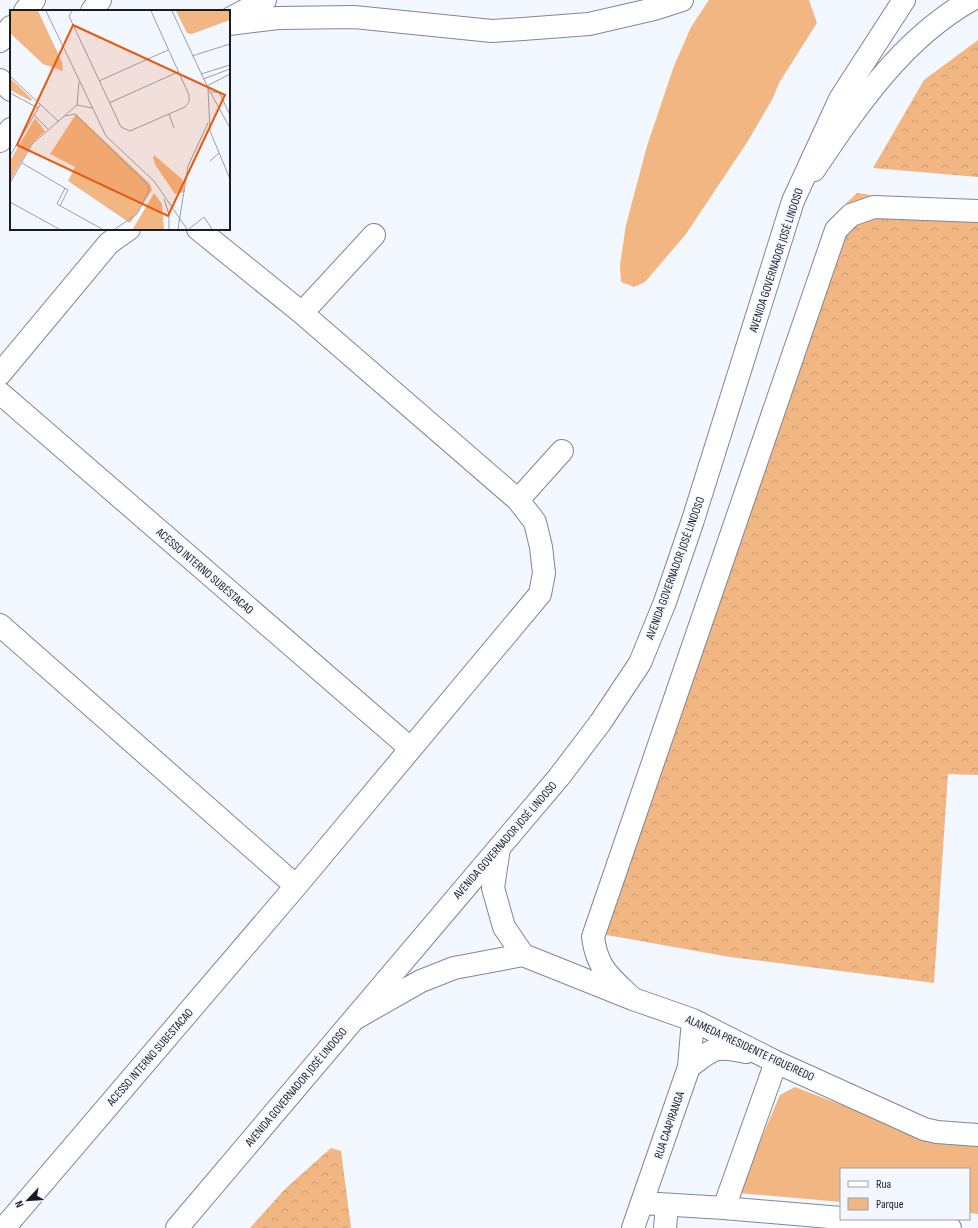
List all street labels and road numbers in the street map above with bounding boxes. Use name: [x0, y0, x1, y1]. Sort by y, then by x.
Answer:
street label: AVENIDA GOVERNADOR JOSÉ LINDOSO: [746, 186, 807, 335]
street label: AVENIDA GOVERNADOR JOSÉ LINDOSO: [642, 495, 708, 643]
street label: ACESSO INTERNO SUBESTACAO: [152, 524, 257, 618]
street label: AVENIDA GOVERNADOR JOSÉ LINDOSO: [450, 778, 561, 903]
street label: ACESSO INTERNO SUBESTACAO: [103, 1005, 197, 1110]
street label: ALAMEDA PRESIDENTE FIGUEIREDO: [682, 1012, 817, 1085]
street label: AVENIDA GOVERNADOR JOSÉ LINDOSO: [242, 1025, 351, 1151]
street label: RUA CAAPIRANGA: [651, 1089, 688, 1161]

